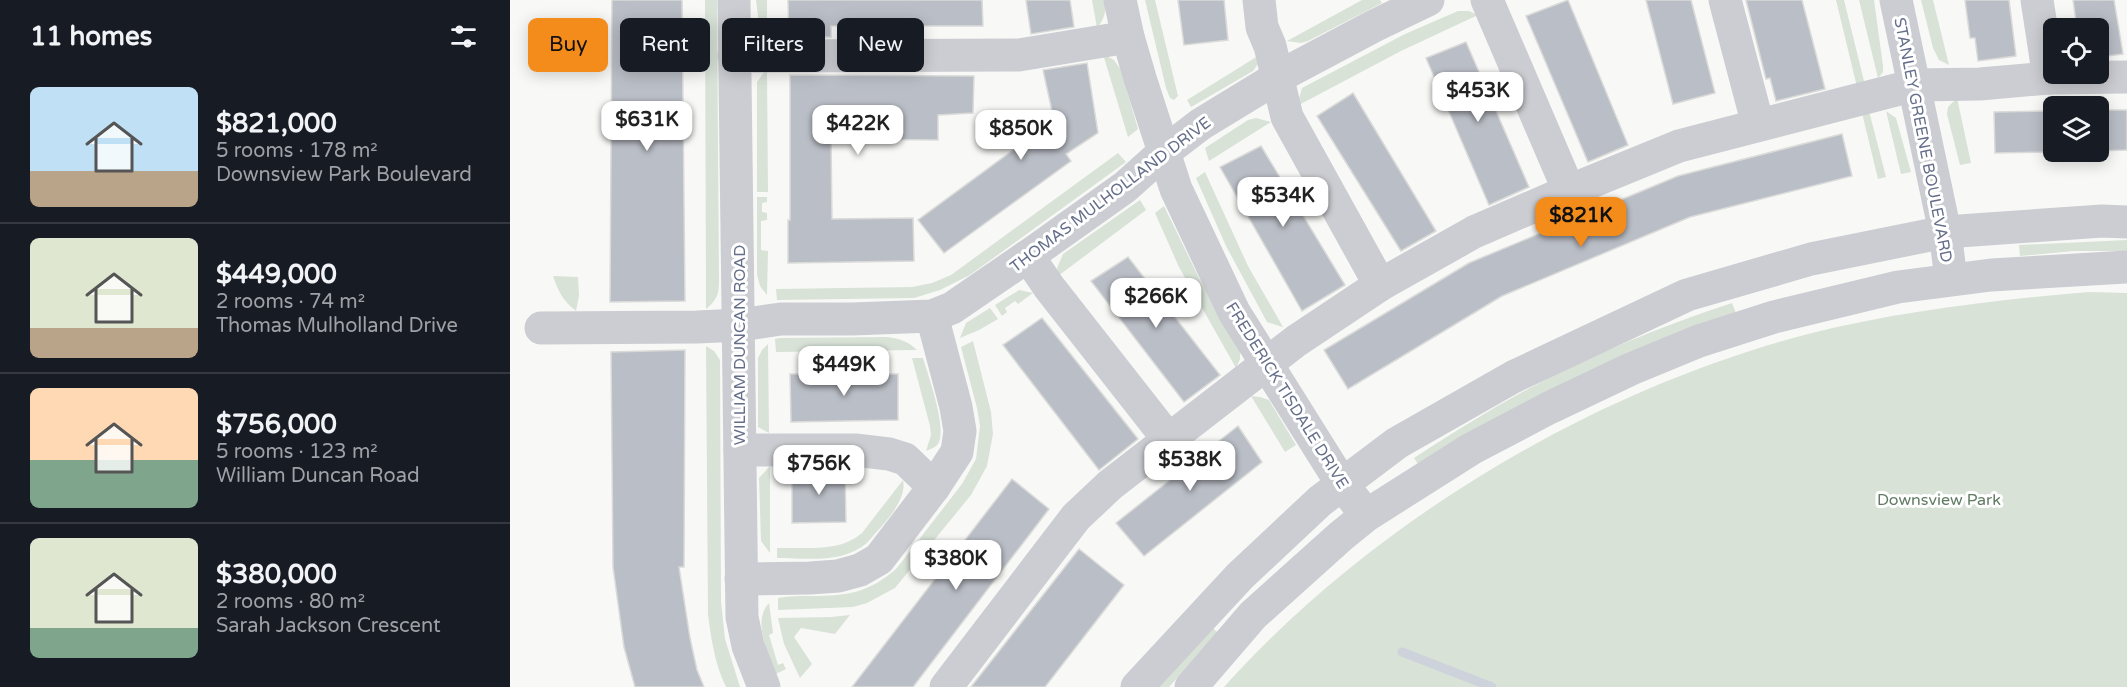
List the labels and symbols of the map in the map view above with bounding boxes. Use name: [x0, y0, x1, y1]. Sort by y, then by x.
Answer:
street label: STANLEY GREENE BOULEVARD: [1889, 16, 1957, 264]
pin: $453K: [1436, 72, 1520, 123]
pin: $631K: [605, 101, 689, 152]
pin: $422K: [816, 105, 900, 156]
pin: $850K: [979, 110, 1063, 161]
street label: THOMAS MULHOLLAND DRIVE: [1006, 113, 1215, 277]
pin: $534K: [1241, 177, 1325, 228]
pin: $821K: [1539, 197, 1623, 248]
street label: WILLIAM DUNCAN ROAD: [730, 245, 750, 445]
pin: $266K: [1114, 278, 1198, 329]
street label: FREDERICK TISDALE DRIVE: [1221, 299, 1353, 493]
pin: $449K: [802, 346, 886, 397]
pin: $538K: [1148, 441, 1232, 492]
pin: $756K: [777, 445, 861, 496]
park label: Downsview Park: [1877, 490, 2001, 510]
pin: $380K: [914, 540, 998, 591]

